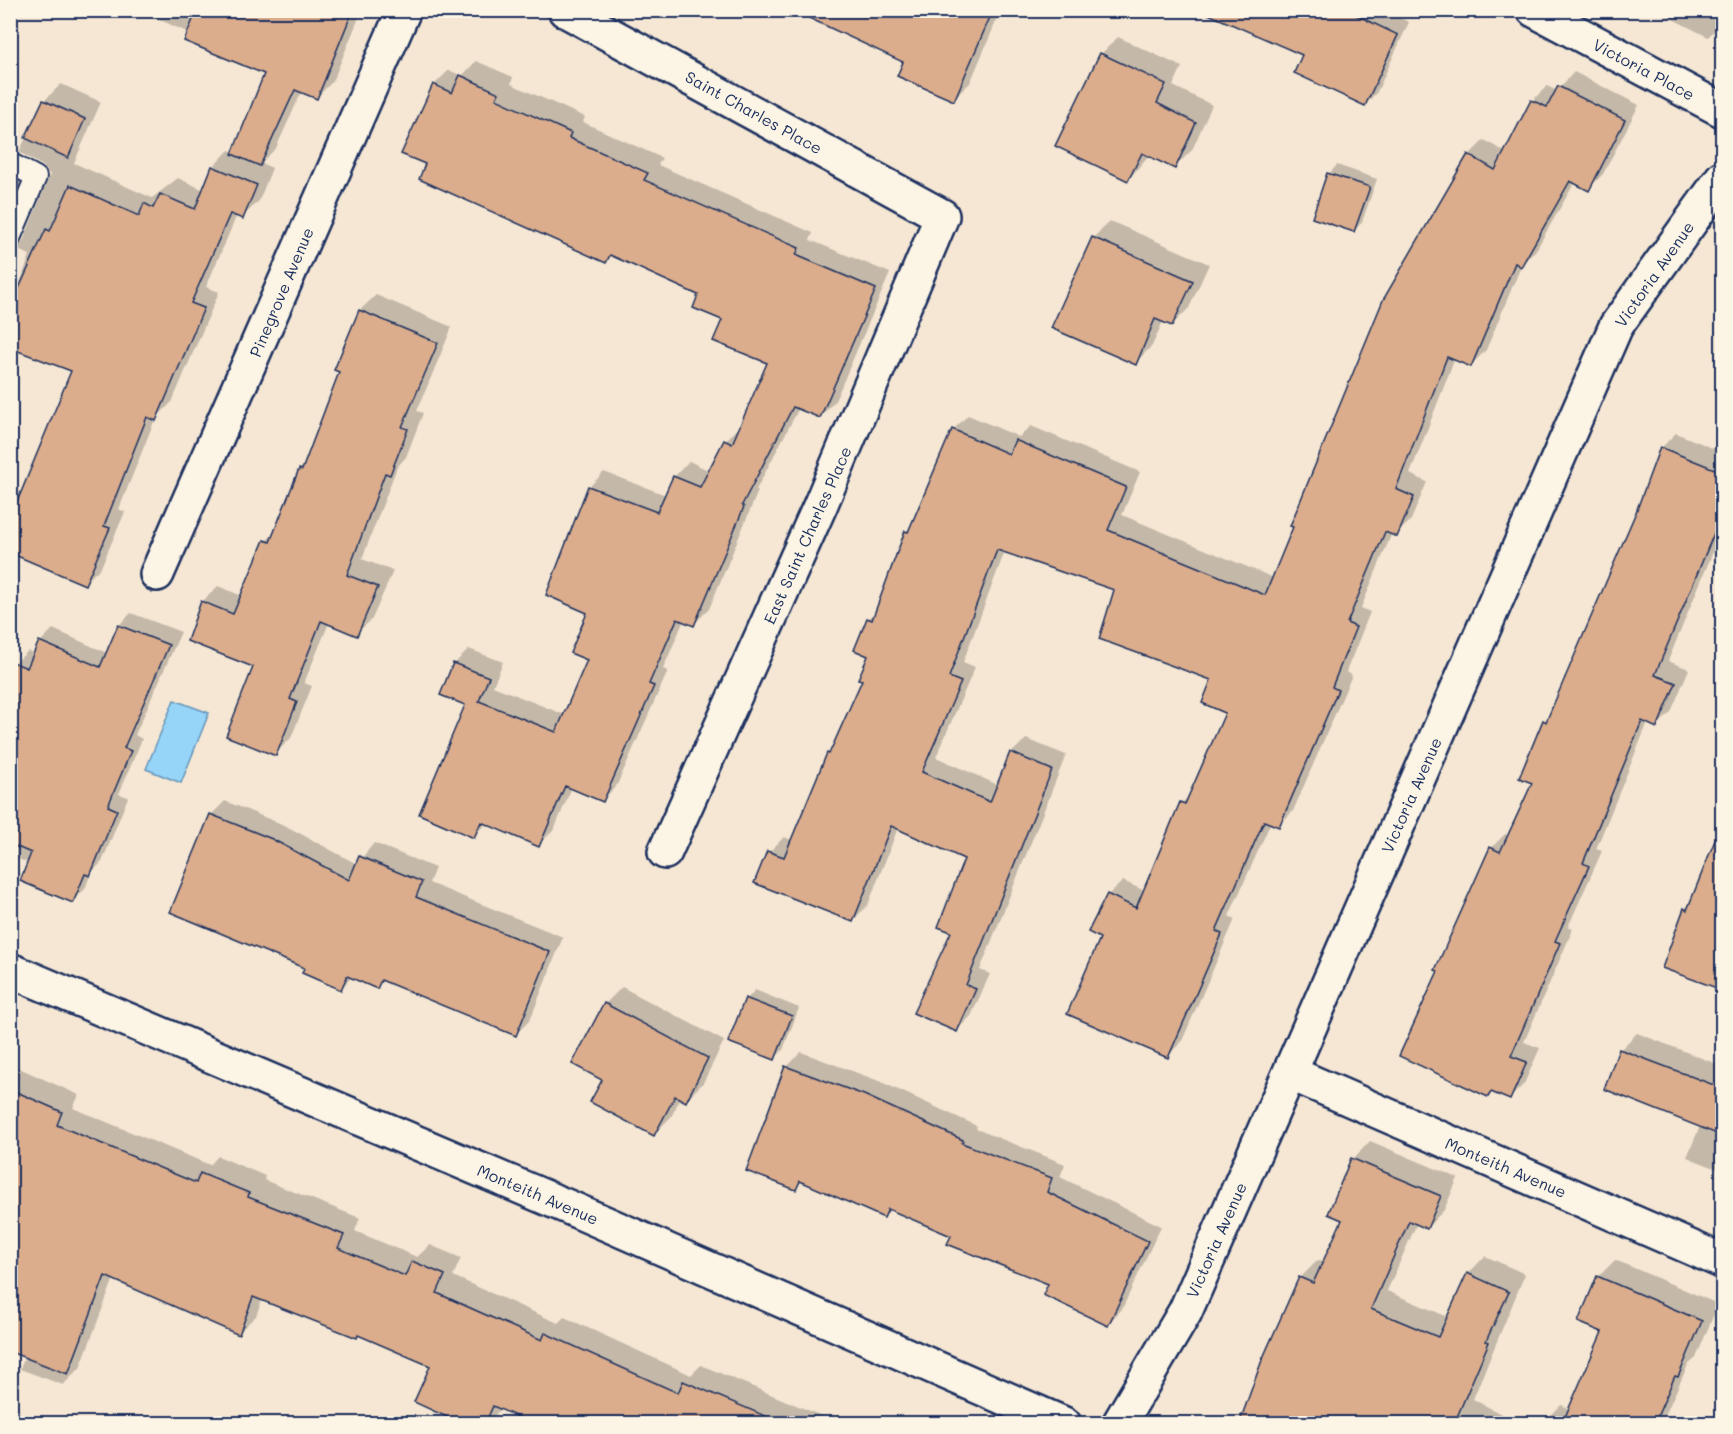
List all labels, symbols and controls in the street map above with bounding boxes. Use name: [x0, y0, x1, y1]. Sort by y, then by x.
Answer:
street label: Victoria Place: [1590, 33, 1698, 105]
street label: Saint Charles Place: [682, 66, 826, 158]
street label: Victoria Avenue: [1610, 217, 1698, 331]
street label: Pinegrove Avenue: [244, 224, 318, 360]
street label: East Saint Charles Place: [758, 443, 856, 627]
street label: Victoria Avenue: [1376, 734, 1446, 856]
street label: Monteith Avenue: [1442, 1132, 1570, 1202]
street label: Monteith Avenue: [474, 1159, 602, 1229]
street label: Victoria Avenue: [1181, 1179, 1251, 1301]

